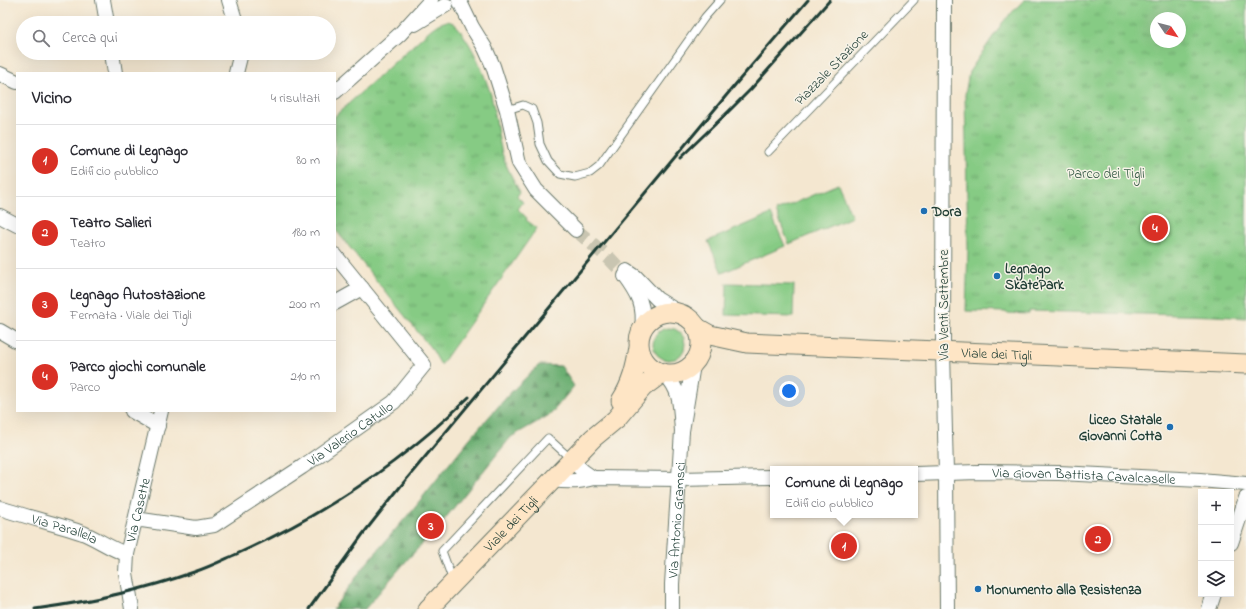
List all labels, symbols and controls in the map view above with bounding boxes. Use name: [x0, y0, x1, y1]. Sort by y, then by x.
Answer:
north arrow: [1150, 12, 1186, 48]
search box: [16, 16, 336, 60]
street label: Piazzale Stazione: [790, 25, 874, 111]
icon: search: [30, 27, 52, 49]
text: Cerca qui: [62, 27, 118, 49]
text: Vicino: [32, 86, 72, 111]
text: 4 risultati: [271, 89, 320, 108]
text: Comune di Legnago: [70, 140, 188, 162]
text: 1: [43, 151, 47, 170]
text: 80 m: [296, 151, 320, 170]
text: Edificio pubblico: [70, 162, 159, 181]
park label: Parco dei Tigli: [1067, 164, 1145, 186]
place label: Dora: [931, 202, 962, 223]
marker: Dora: [919, 206, 929, 216]
text: Teatro Salieri: [70, 212, 152, 234]
pin: 4: [1142, 213, 1168, 243]
text: 2: [42, 223, 48, 242]
text: 180 m: [292, 223, 320, 242]
text: Teatro: [70, 234, 105, 253]
street label: Via Venti Settembre: [934, 249, 955, 362]
place label: Legnago SkatePark: [1005, 259, 1065, 296]
marker: Legnago SkatePark: [992, 271, 1002, 281]
text: Legnago Autostazione: [70, 284, 205, 306]
text: 3: [42, 295, 48, 314]
text: 200 m: [289, 295, 320, 314]
text: Fermata · Viale dei Tigli: [70, 306, 192, 325]
street label: Viale dei Tigli: [960, 343, 1033, 368]
text: Parco giochi comunale: [70, 356, 206, 378]
text: 4: [42, 367, 48, 386]
text: 210 m: [290, 367, 320, 386]
text: Parco: [70, 378, 100, 397]
your location: [779, 381, 799, 401]
street label: Via Valerio Catullo: [303, 397, 398, 473]
place label: Liceo Statale Giovanni Cotta: [1079, 410, 1163, 447]
marker: Liceo Statale Giovanni Cotta: [1165, 422, 1175, 432]
street label: Via Antonio Gramsci: [663, 462, 692, 580]
street label: Via Giovan Battista Cavalcaselle: [991, 463, 1177, 491]
popup: [770, 466, 918, 518]
text: Comune di Legnago: [785, 472, 903, 494]
street label: Via Casette: [121, 475, 157, 545]
map controls: [1198, 489, 1234, 597]
button: +: [1198, 489, 1234, 525]
street label: Viale dei Tigli: [479, 492, 544, 558]
text: Edificio pubblico: [785, 494, 873, 513]
street label: Via Parallela: [28, 509, 101, 550]
pin: 3: [418, 511, 444, 541]
pin: 2: [1085, 524, 1111, 554]
button: −: [1198, 525, 1234, 561]
pin: 1: [831, 531, 857, 561]
button: layers: [1198, 561, 1234, 597]
place label: Monumento alla Resistenza: [986, 580, 1142, 601]
marker: Monumento alla Resistenza: [973, 584, 983, 594]

